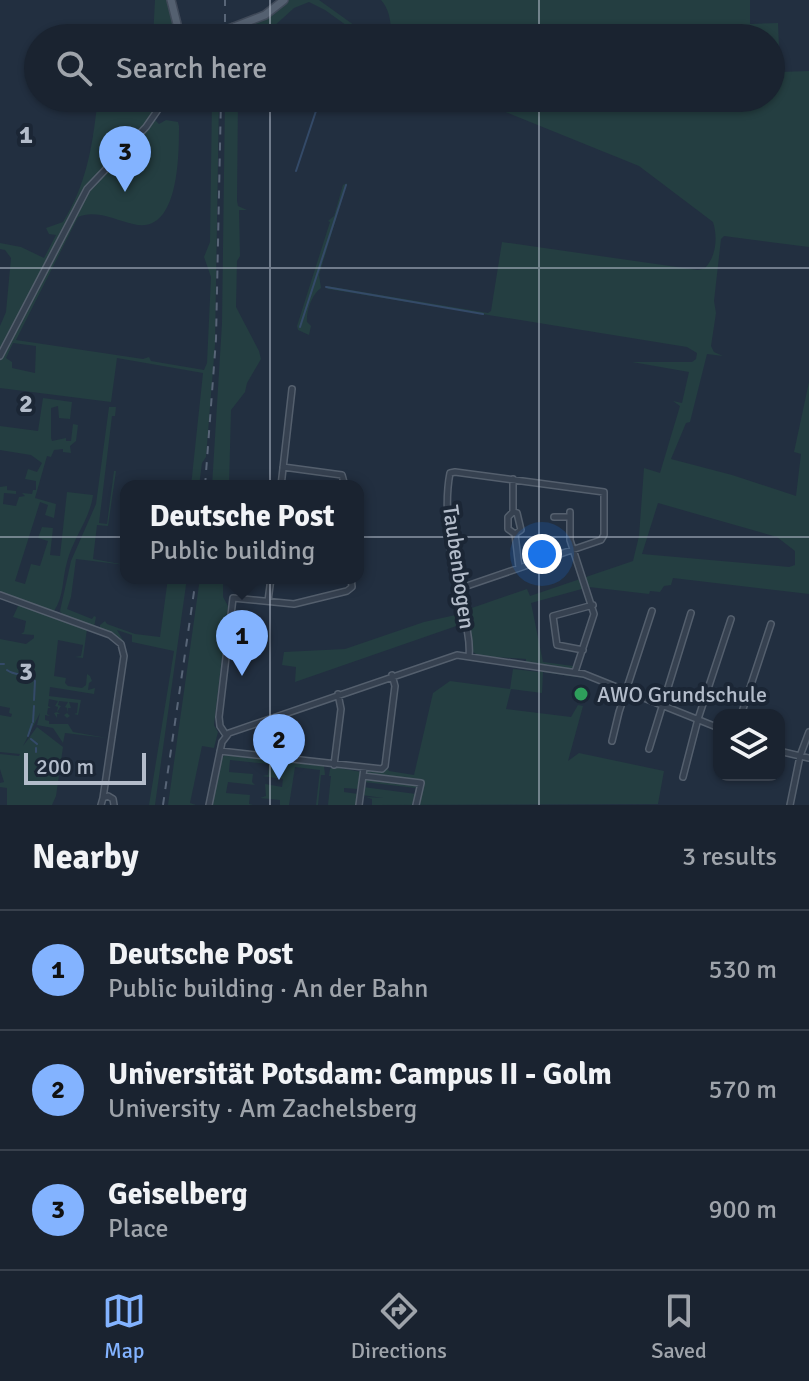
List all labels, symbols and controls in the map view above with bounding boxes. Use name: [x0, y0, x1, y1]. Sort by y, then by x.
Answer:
search box: [24, 24, 785, 112]
icon: search: [52, 46, 96, 90]
text: Search here: [116, 50, 267, 87]
text: 1: [19, 119, 33, 151]
pin: 3: [99, 126, 151, 192]
text: 2: [19, 388, 33, 420]
popup: [120, 480, 364, 584]
text: Deutsche Post: [149, 498, 335, 535]
street label: Taubenbogen: [437, 503, 481, 631]
your location: [522, 534, 562, 574]
text: Public building: [149, 535, 315, 567]
pin: 1: [216, 610, 268, 676]
text: 3: [19, 656, 33, 688]
place label: AWO Grundschule: [597, 681, 767, 708]
marker: AWO Grundschule: [572, 685, 590, 703]
map controls: [713, 709, 785, 781]
button: layers: [713, 709, 785, 781]
pin: 2: [253, 714, 305, 780]
scale bar: [24, 749, 146, 785]
text: 200 m: [36, 753, 94, 780]
text: Nearby: [32, 836, 139, 878]
text: 3 results: [682, 841, 777, 873]
text: Deutsche Post: [108, 936, 293, 973]
text: 1: [51, 954, 65, 986]
text: 530 m: [708, 954, 777, 986]
text: Public building · An der Bahn: [108, 973, 428, 1005]
text: Universität Potsdam: Campus II - Golm: [108, 1056, 612, 1093]
text: 2: [51, 1074, 65, 1106]
text: 570 m: [708, 1074, 777, 1106]
text: University · Am Zachelsberg: [108, 1093, 417, 1125]
text: Geiselberg: [108, 1176, 248, 1213]
text: 3: [51, 1194, 65, 1226]
text: 900 m: [708, 1194, 777, 1226]
text: Place: [108, 1213, 169, 1245]
tab: Map: [102, 1289, 146, 1364]
tab: Directions: [351, 1289, 447, 1364]
tab: Saved: [651, 1289, 707, 1364]

